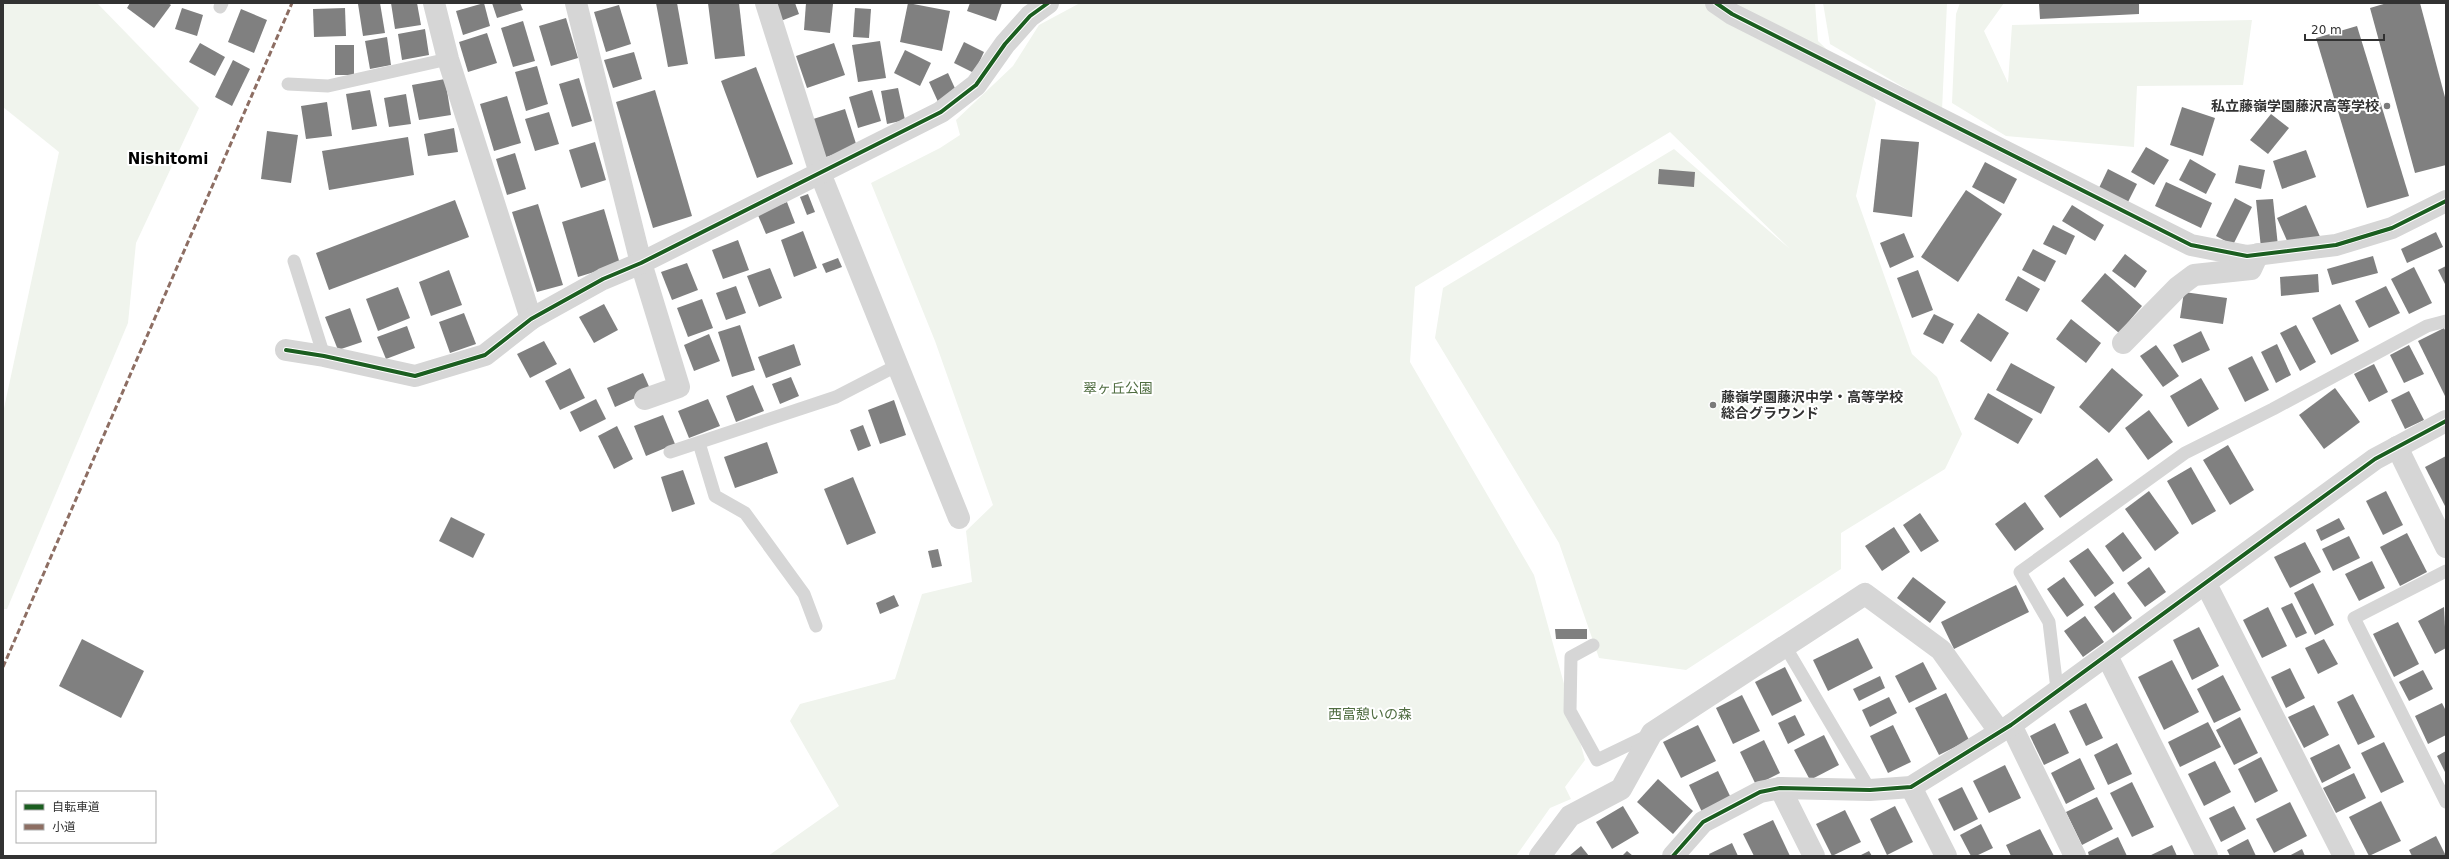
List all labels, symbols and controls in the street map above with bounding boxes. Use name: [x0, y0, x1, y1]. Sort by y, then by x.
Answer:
scale bar: [2305, 16, 2384, 42]
text: 20 m: [2311, 23, 2342, 37]
place label: 私立藤嶺学園藤沢高等学校: [2211, 98, 2379, 114]
marker: 私立藤嶺学園藤沢高等学校: [2382, 101, 2392, 111]
district label: Nishitomi: [128, 150, 208, 168]
park label: 翠ヶ丘公園: [1083, 380, 1153, 396]
place label: 藤嶺学園藤沢中学・高等学校 総合グラウンド: [1721, 389, 1903, 421]
marker: 藤嶺学園藤沢中学・高等学校 総合グラウンド: [1708, 400, 1718, 410]
park label: 西富憩いの森: [1328, 706, 1412, 722]
legend: [16, 791, 156, 843]
text: 自転車道: [52, 800, 100, 814]
text: 小道: [52, 820, 76, 834]

